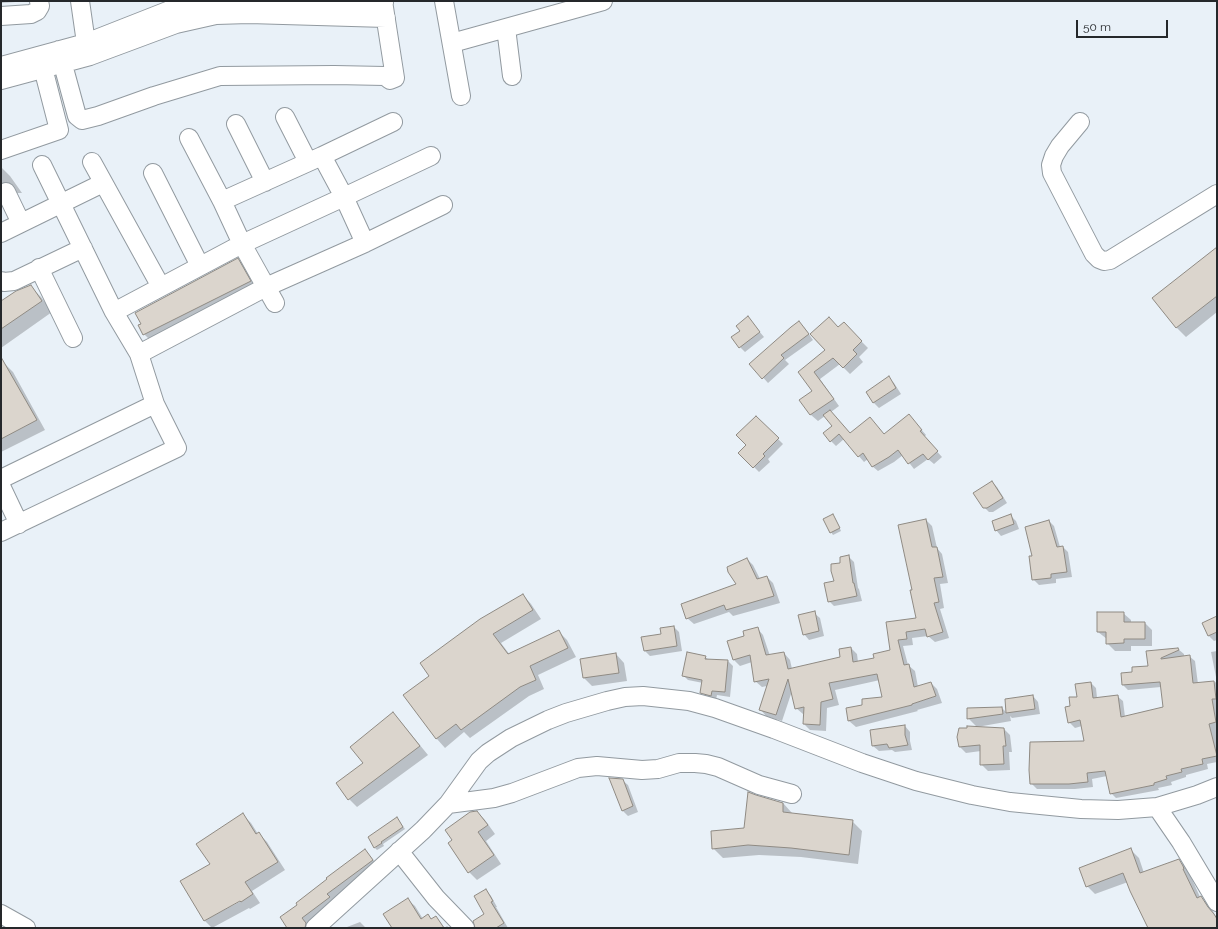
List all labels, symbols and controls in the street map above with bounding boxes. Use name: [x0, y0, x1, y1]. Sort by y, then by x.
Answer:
scale bar: [1078, 12, 1170, 38]
text: 50 m: [1083, 20, 1111, 34]

